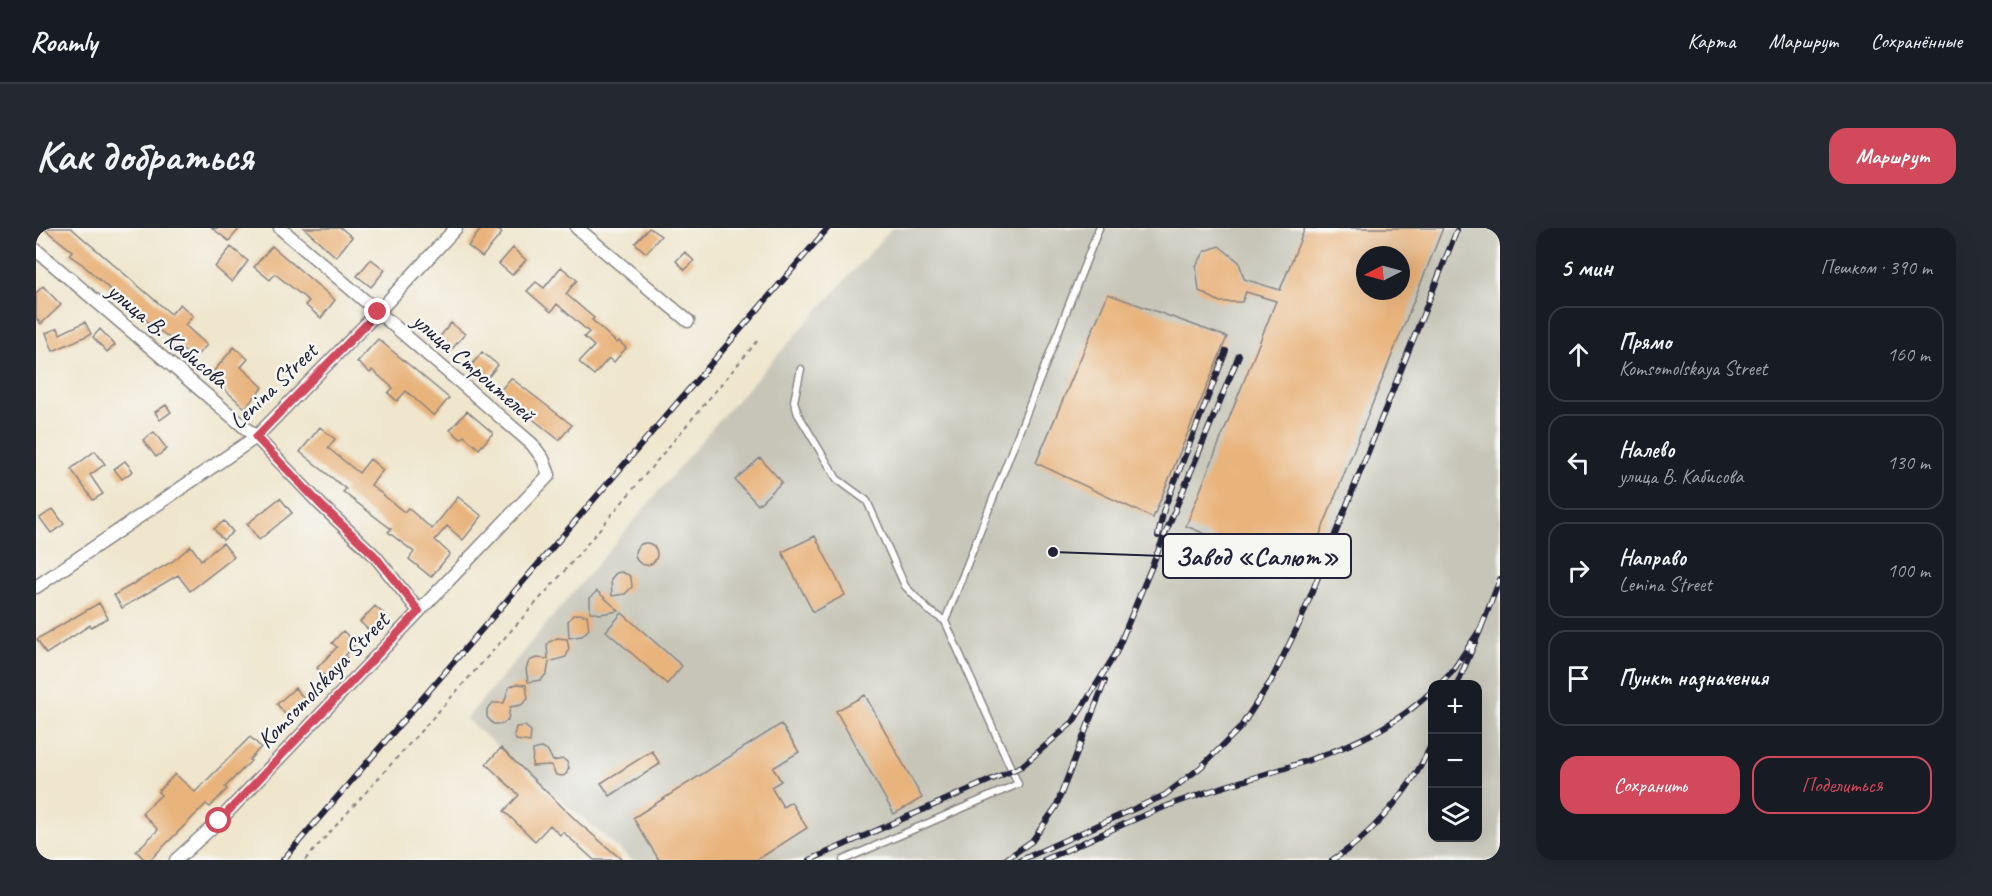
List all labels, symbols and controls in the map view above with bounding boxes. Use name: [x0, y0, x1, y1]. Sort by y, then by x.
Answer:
text: Roamly: [30, 24, 97, 59]
text: Карта: [1687, 28, 1736, 54]
text: Маршрут: [1769, 28, 1838, 54]
text: Сохранённые: [1871, 28, 1962, 54]
button: Маршрут: [1829, 128, 1956, 184]
text: Как добраться: [36, 130, 253, 183]
north arrow: [1356, 246, 1410, 300]
text: 5 мин: [1560, 251, 1612, 284]
text: Пешком · 390 m: [1820, 255, 1932, 280]
street label: улица В. Кабисова: [100, 274, 236, 395]
route end: [364, 298, 390, 324]
street label: улица Строителей: [405, 304, 543, 430]
text: Прямо: [1619, 328, 1671, 356]
street label: Lenina Street: [222, 335, 325, 436]
icon: ahead: [1562, 338, 1595, 371]
text: 160 m: [1887, 342, 1930, 367]
text: Komsomolskaya Street: [1619, 356, 1767, 381]
text: Налево: [1619, 436, 1675, 464]
icon: left: [1562, 446, 1595, 479]
text: 130 m: [1887, 450, 1930, 475]
text: улица В. Кабисова: [1619, 464, 1743, 489]
callout: Завод «Салют»: [1163, 534, 1351, 578]
text: Завод «Салют»: [1175, 540, 1339, 573]
text: Направо: [1619, 544, 1686, 572]
icon: right: [1562, 554, 1595, 587]
text: 100 m: [1887, 558, 1930, 583]
text: Lenina Street: [1619, 572, 1712, 597]
street label: Komsomolskaya Street: [251, 604, 397, 754]
icon: arrive: [1562, 662, 1595, 695]
text: Пункт назначения: [1619, 664, 1768, 692]
map controls: [1428, 680, 1482, 842]
button: +: [1428, 680, 1482, 734]
button: −: [1428, 734, 1482, 788]
button: Сохранить: [1560, 756, 1740, 814]
button: Поделиться: [1752, 756, 1932, 814]
button: layers: [1428, 788, 1482, 842]
route start: [205, 807, 231, 833]

